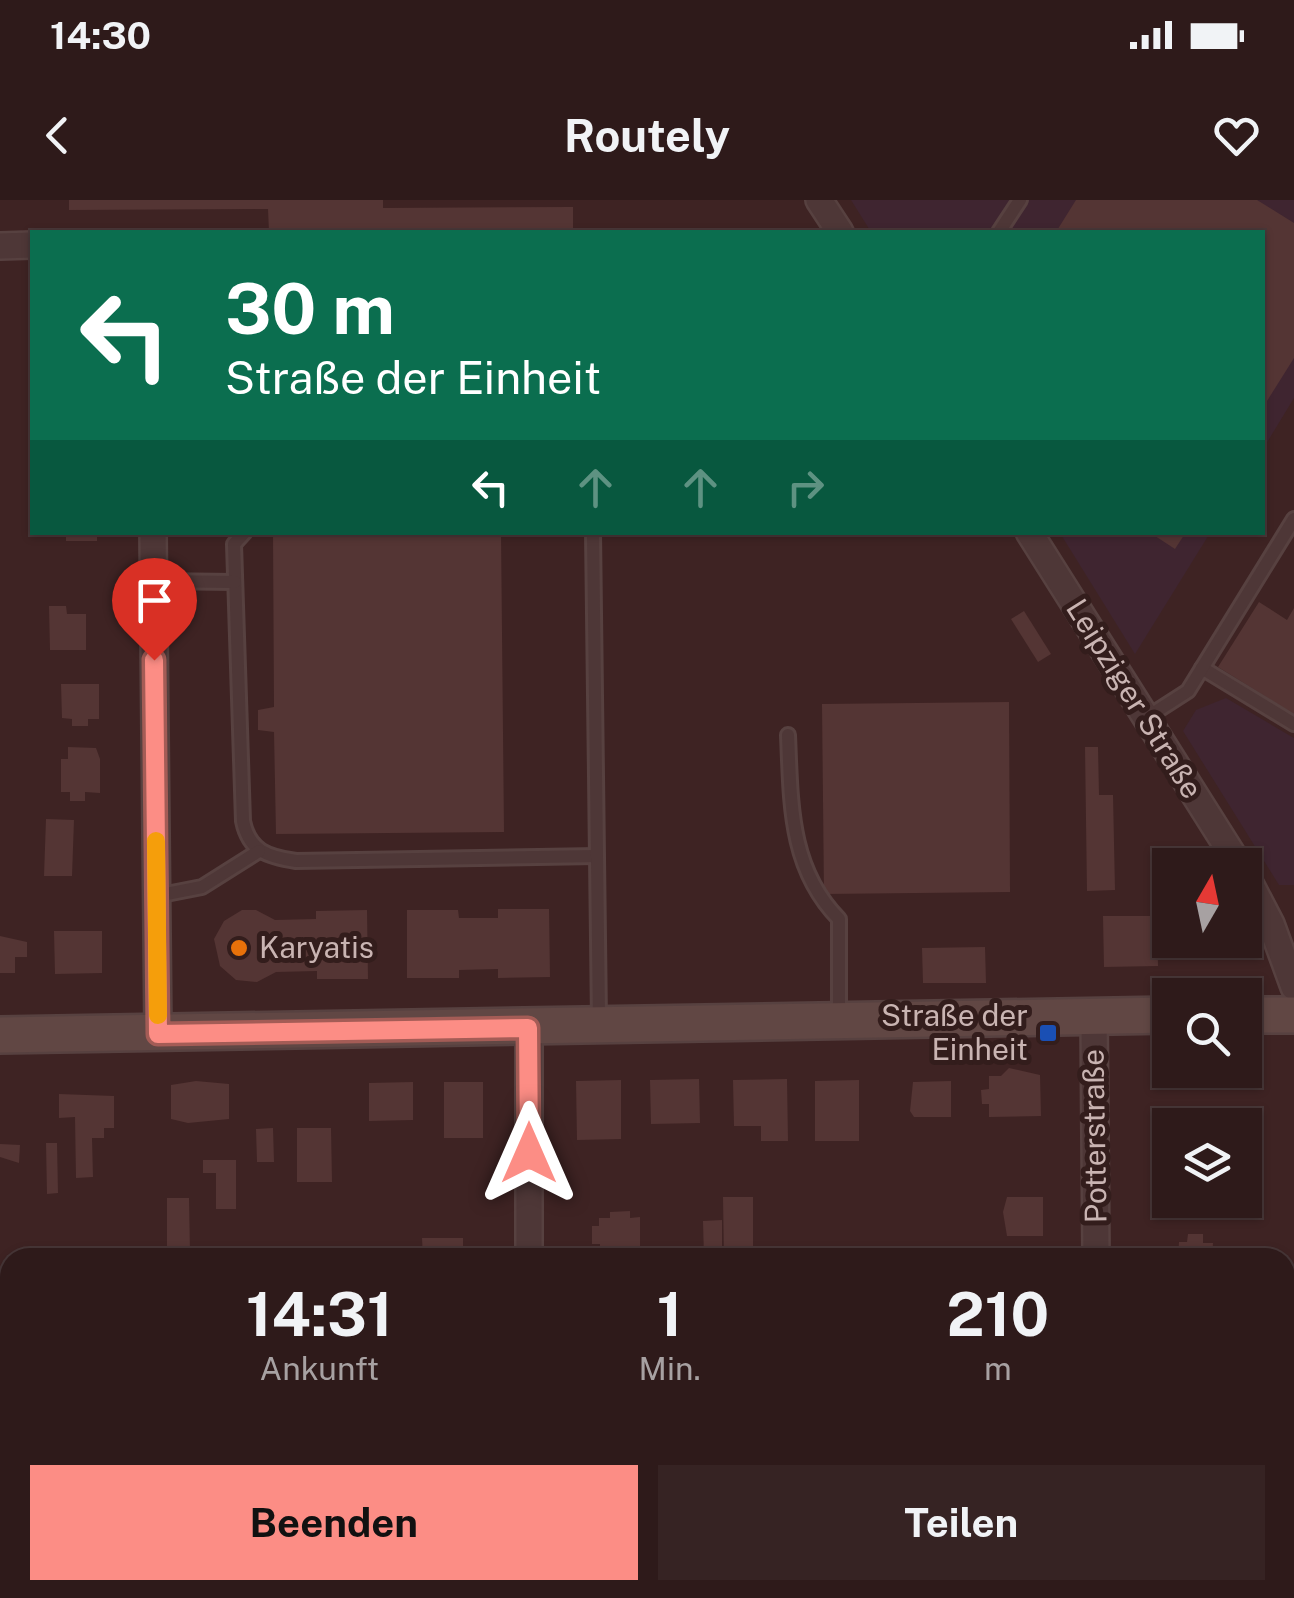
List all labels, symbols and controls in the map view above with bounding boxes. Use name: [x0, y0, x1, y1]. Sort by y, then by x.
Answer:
text: 14:30: [50, 13, 151, 58]
icon: back: [30, 108, 85, 163]
icon: heart: [1209, 108, 1264, 163]
text: Routely: [564, 109, 730, 162]
text: 30 m: [225, 267, 395, 350]
icon: left: [60, 270, 190, 400]
text: Straße der Einheit: [225, 351, 601, 404]
icon: left: [463, 460, 518, 515]
icon: ahead: [568, 460, 623, 515]
icon: ahead: [673, 460, 728, 515]
icon: right: [778, 460, 833, 515]
pin: [112, 558, 197, 661]
icon: arrive: [127, 573, 182, 628]
street label: Leipziger Straße: [1059, 592, 1211, 805]
north arrow: [1152, 848, 1262, 958]
map controls: [1152, 848, 1262, 1218]
place label: Karyatis: [259, 929, 374, 965]
marker: Karyatis: [228, 937, 250, 959]
button: search: [1152, 978, 1262, 1088]
place label: Straße der Einheit: [881, 997, 1028, 1067]
marker: Straße der Einheit: [1037, 1022, 1059, 1044]
street label: Potterstraße: [1074, 1049, 1114, 1223]
position arrow: [477, 1101, 581, 1205]
button: layers: [1152, 1108, 1262, 1218]
text: 14:31: [246, 1279, 393, 1350]
text: 1: [657, 1279, 682, 1350]
text: 210: [947, 1279, 1049, 1350]
text: Ankunft: [259, 1350, 379, 1387]
text: Min.: [639, 1350, 701, 1387]
text: m: [984, 1350, 1012, 1387]
button: Beenden: [30, 1465, 638, 1580]
button: Teilen: [658, 1465, 1265, 1580]

